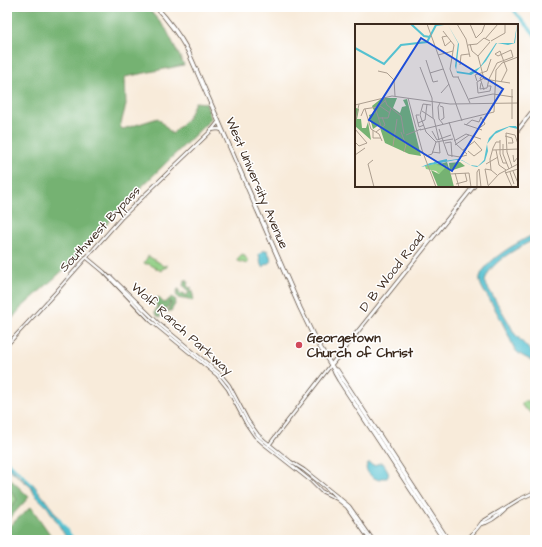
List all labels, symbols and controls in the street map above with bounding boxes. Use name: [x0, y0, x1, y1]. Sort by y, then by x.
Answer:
inset map: [355, 24, 518, 187]
street label: West University Avenue: [220, 114, 293, 252]
street label: Southwest Bypass: [55, 182, 146, 277]
street label: D B Wood Road: [355, 228, 429, 316]
street label: Wolf Ranch Parkway: [127, 278, 237, 380]
place label: Georgetown Church of Christ: [307, 329, 414, 362]
marker: Georgetown Church of Christ: [294, 340, 304, 350]

